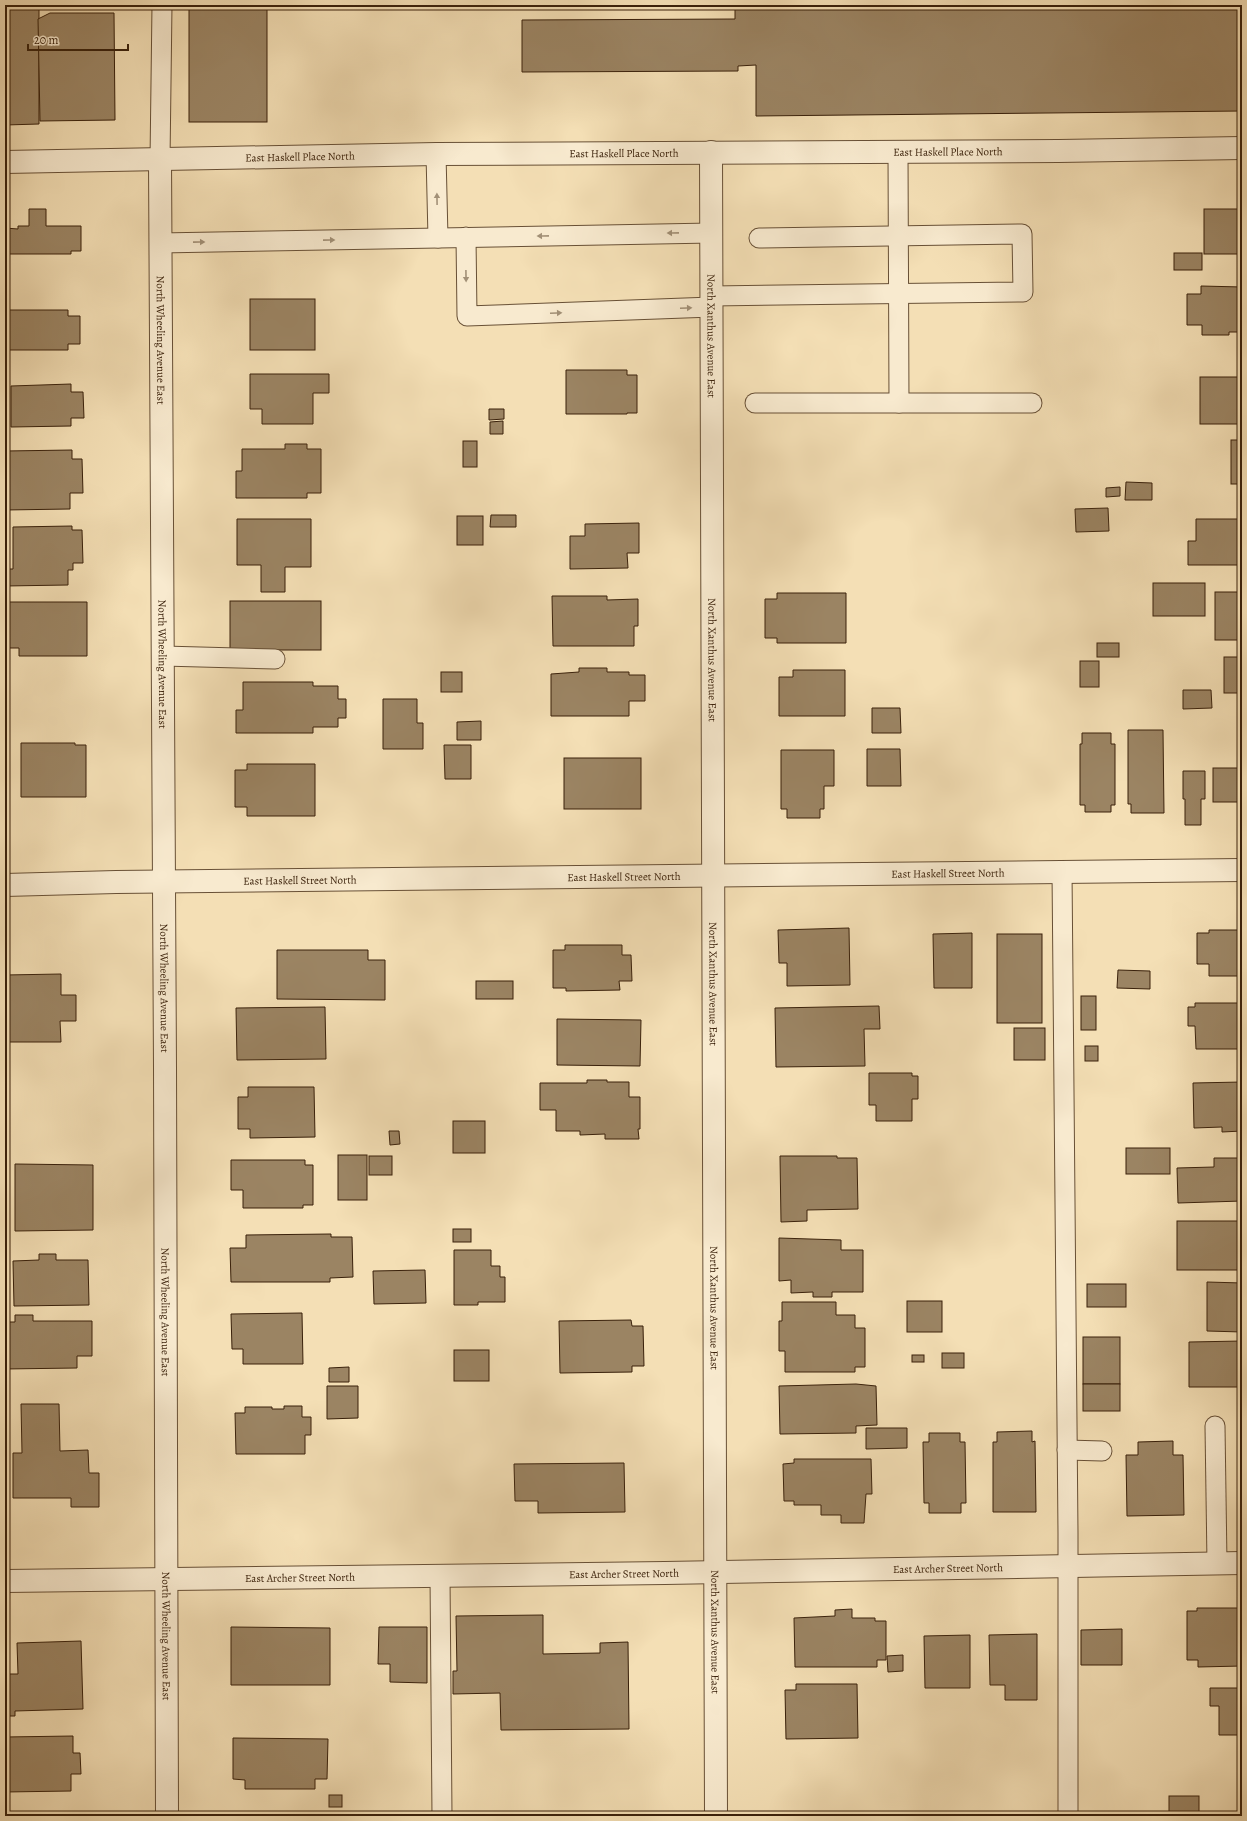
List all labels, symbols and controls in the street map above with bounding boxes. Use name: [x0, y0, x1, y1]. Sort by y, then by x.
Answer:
scale bar: [28, 26, 128, 52]
text: 20 m: [34, 32, 58, 48]
street label: East Haskell Place North: [893, 144, 1003, 159]
street label: East Haskell Place North: [569, 145, 679, 161]
street label: East Haskell Place North: [245, 148, 355, 165]
one-way arrow: [434, 192, 440, 205]
one-way arrow: [666, 230, 679, 236]
one-way arrow: [537, 232, 549, 239]
one-way arrow: [323, 236, 335, 243]
one-way arrow: [193, 239, 206, 245]
one-way arrow: [463, 270, 469, 283]
street label: North Xanthus Avenue East: [704, 274, 719, 398]
street label: North Wheeling Avenue East: [153, 275, 169, 405]
one-way arrow: [680, 305, 693, 311]
one-way arrow: [550, 310, 563, 316]
street label: North Xanthus Avenue East: [705, 598, 720, 722]
street label: North Wheeling Avenue East: [155, 599, 171, 729]
street label: East Haskell Street North: [891, 865, 1005, 881]
street label: East Haskell Street North: [567, 868, 681, 885]
street label: East Haskell Street North: [243, 872, 357, 888]
street label: North Xanthus Avenue East: [706, 922, 721, 1046]
street label: North Wheeling Avenue East: [157, 923, 172, 1053]
street label: North Xanthus Avenue East: [707, 1246, 722, 1370]
street label: North Wheeling Avenue East: [158, 1247, 173, 1377]
street label: East Archer Street North: [893, 1560, 1003, 1577]
street label: East Archer Street North: [569, 1565, 679, 1582]
street label: East Archer Street North: [245, 1569, 355, 1586]
street label: North Xanthus Avenue East: [708, 1570, 723, 1694]
street label: North Wheeling Avenue East: [159, 1571, 174, 1701]

